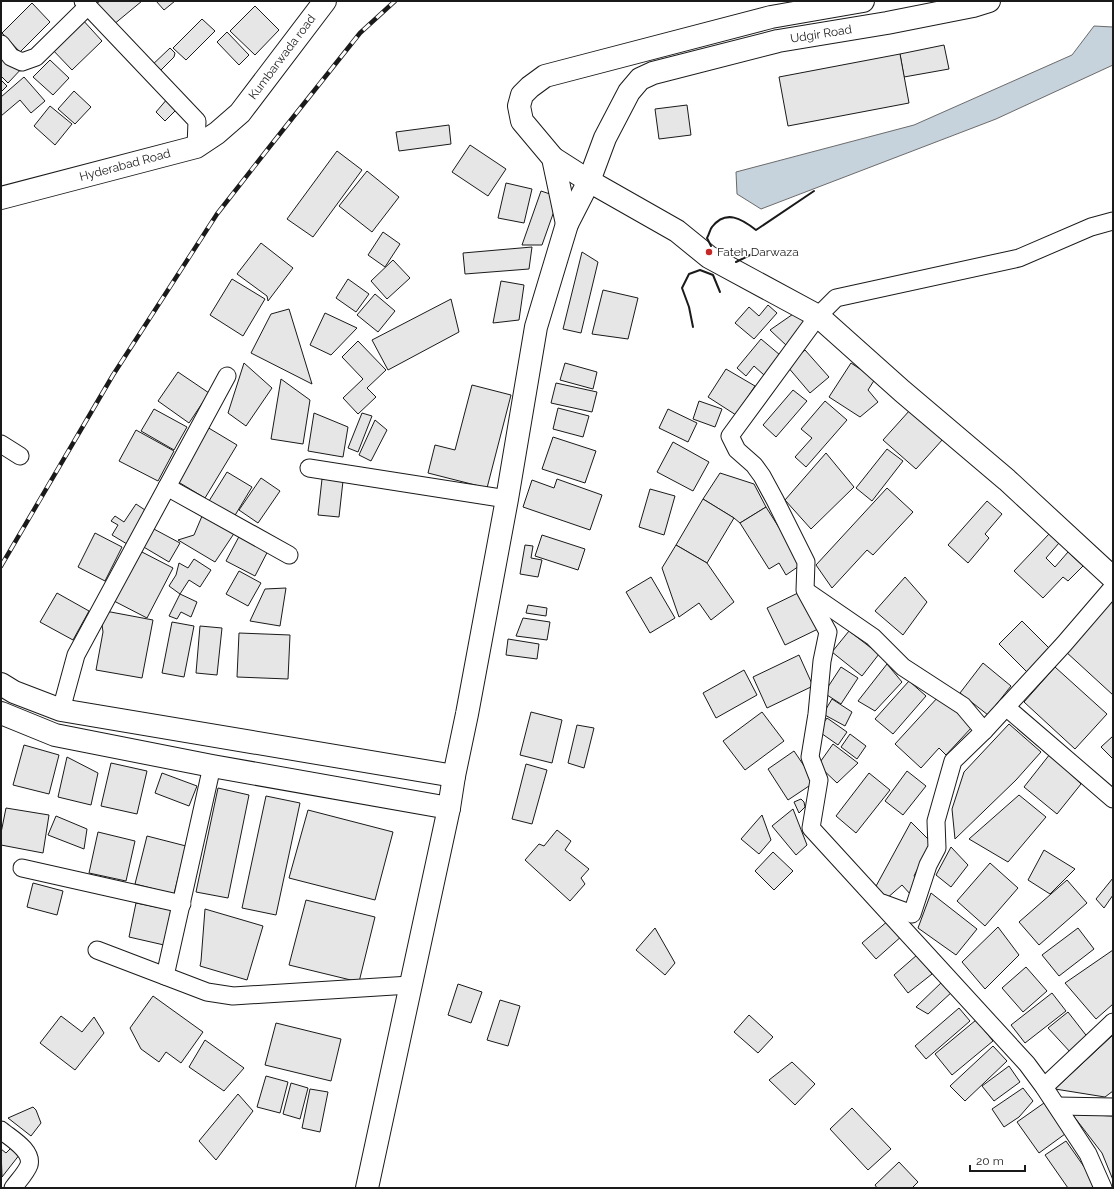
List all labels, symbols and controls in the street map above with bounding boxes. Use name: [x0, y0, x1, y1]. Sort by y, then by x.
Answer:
street label: Kumbarwada road: [246, 12, 318, 102]
street label: Udgir Road: [789, 22, 853, 46]
street label: Hyderabad Road: [78, 146, 172, 184]
place label: Fateh Darwaza: [717, 245, 799, 259]
marker: Fateh Darwaza: [704, 247, 714, 257]
scale bar: [970, 1147, 1025, 1173]
text: 20 m: [976, 1154, 1004, 1168]

